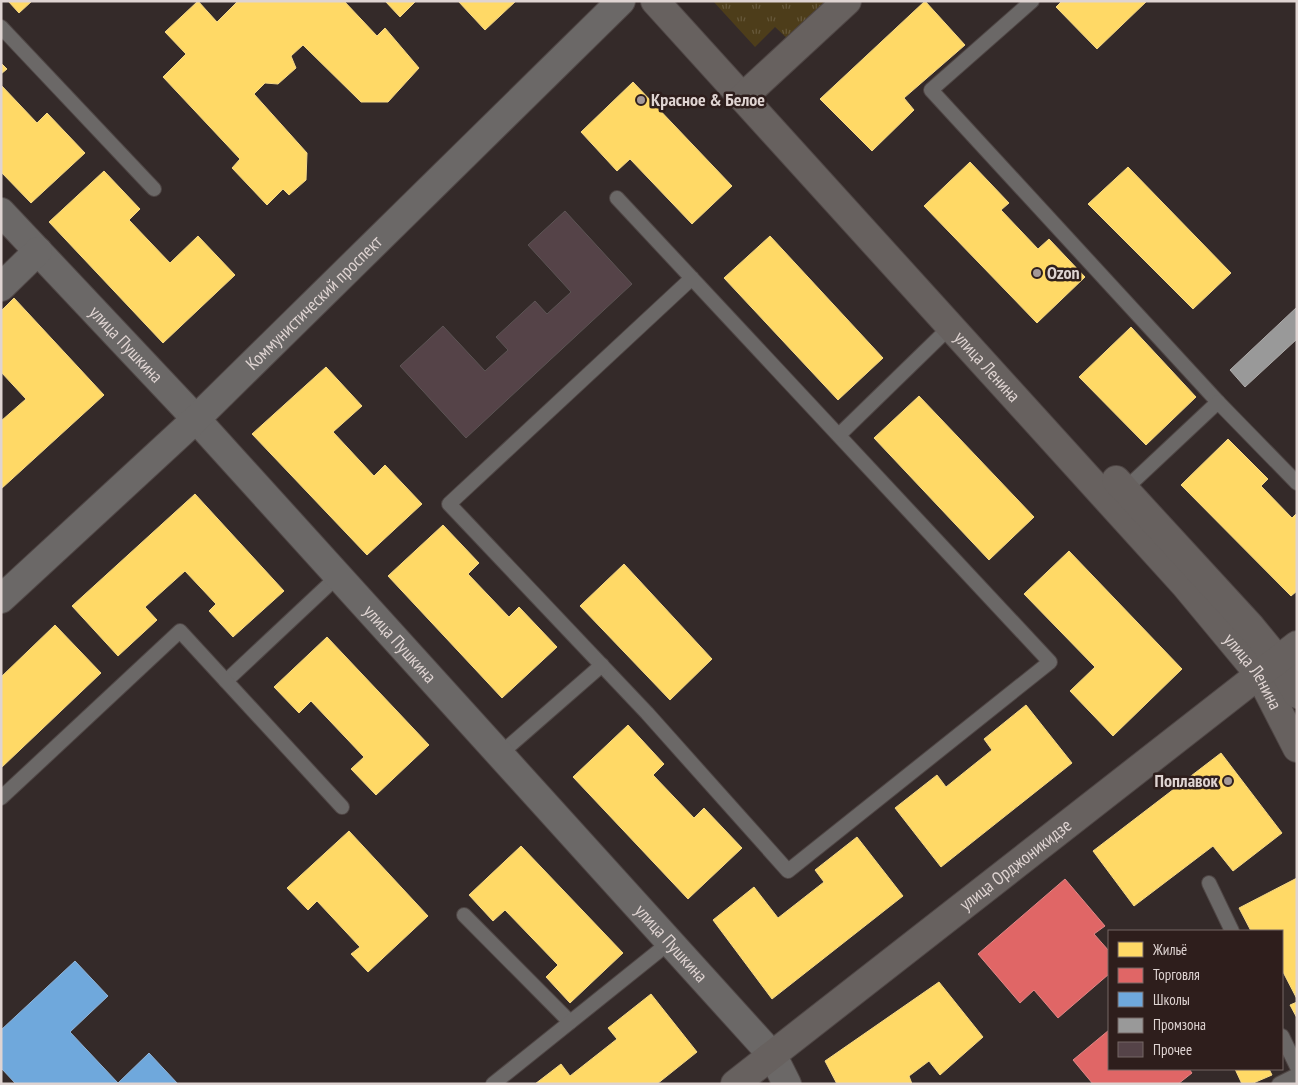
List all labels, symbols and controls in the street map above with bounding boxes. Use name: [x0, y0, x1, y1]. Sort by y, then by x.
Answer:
place label: Красное & Белое: [651, 88, 765, 111]
marker: Красное & Белое: [635, 94, 647, 106]
street label: Коммунистический проспект: [241, 230, 387, 375]
place label: Ozon: [1047, 261, 1080, 284]
marker: Ozon: [1031, 267, 1043, 279]
street label: улица Пушкина: [84, 301, 168, 388]
street label: улица Ленина: [949, 326, 1025, 407]
street label: улица Пушкина: [359, 600, 441, 688]
street label: улица Ленина: [1219, 628, 1287, 713]
place label: Поплавок: [1155, 769, 1219, 792]
marker: Поплавок: [1222, 775, 1234, 787]
street label: улица Орджоникидзе: [955, 814, 1076, 915]
street label: улица Пушкина: [630, 899, 713, 987]
legend: [1108, 930, 1283, 1070]
text: Жильё: [1152, 940, 1187, 959]
text: Торговля: [1153, 965, 1200, 984]
text: Школы: [1153, 990, 1190, 1009]
text: Промзона: [1153, 1015, 1206, 1034]
text: Прочее: [1153, 1040, 1192, 1059]

